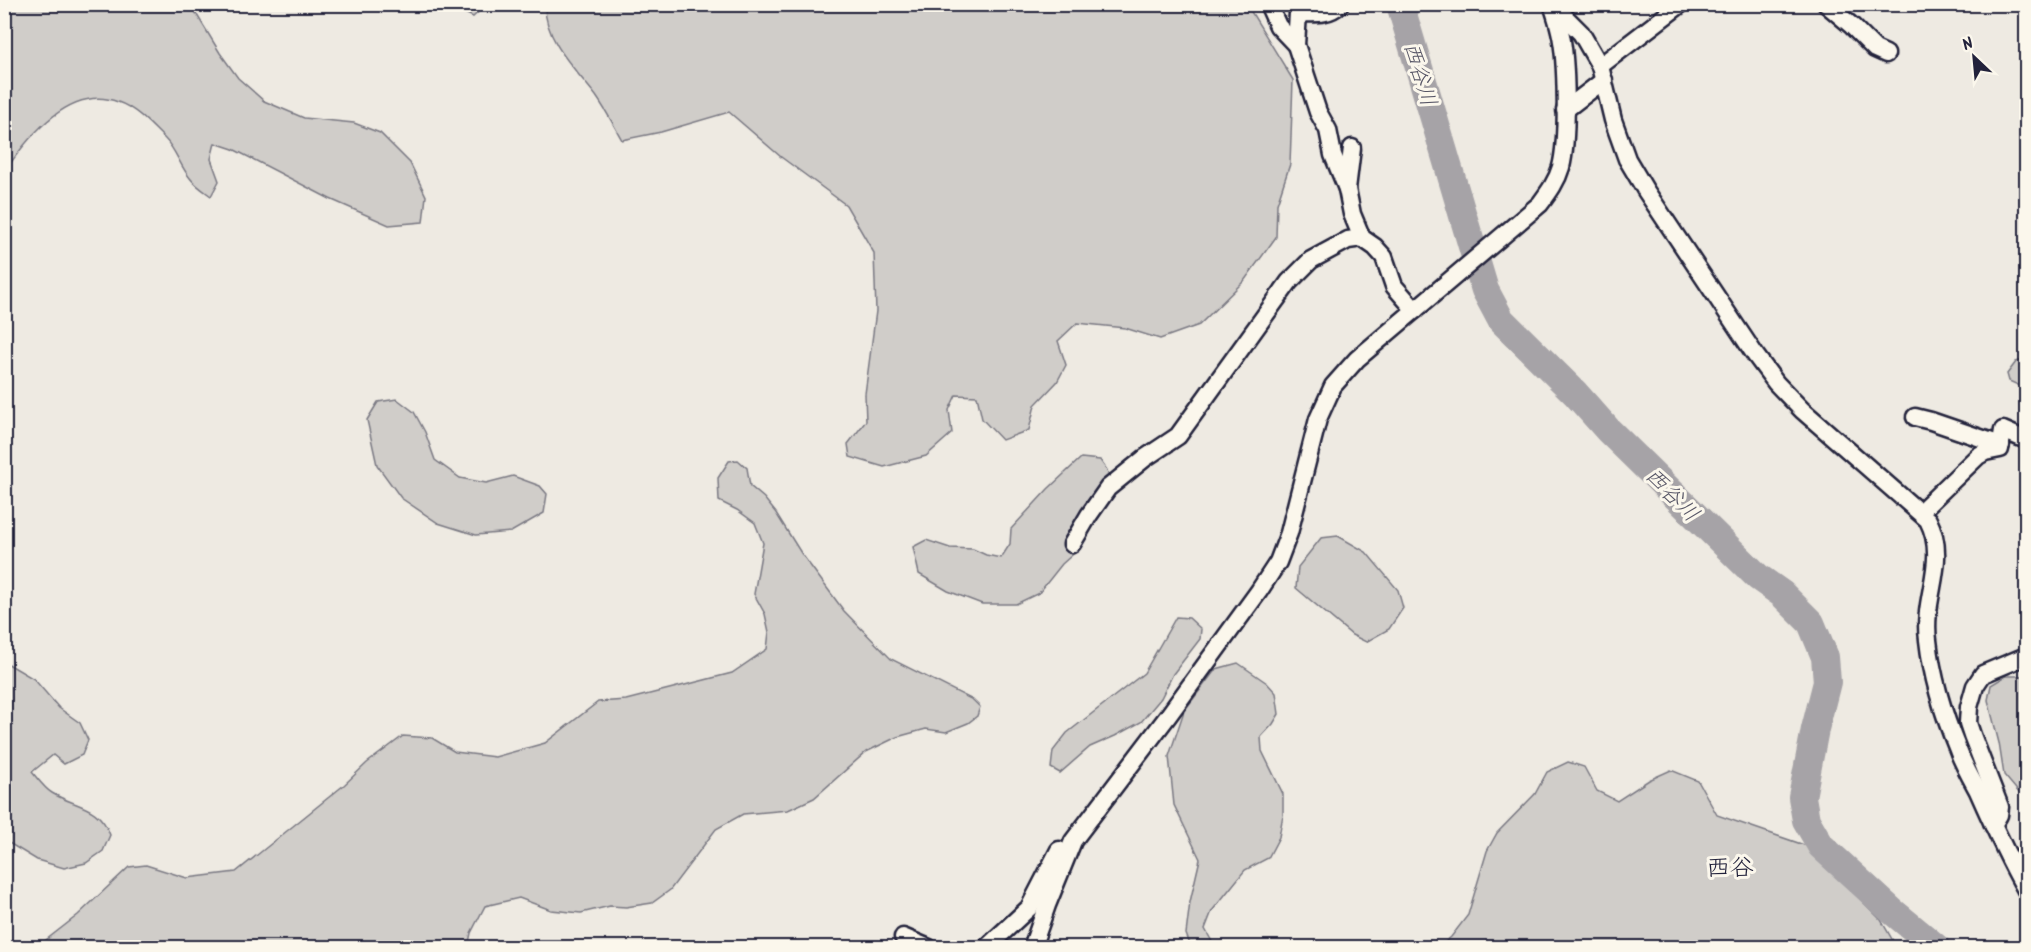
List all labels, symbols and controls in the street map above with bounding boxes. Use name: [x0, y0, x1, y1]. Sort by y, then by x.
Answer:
north arrow: [1944, 27, 2004, 87]
text: N: [1958, 31, 1978, 58]
water label: 西谷川: [1392, 38, 1445, 111]
water label: 西谷川: [1636, 460, 1707, 531]
district label: 西谷: [1706, 849, 1754, 888]

